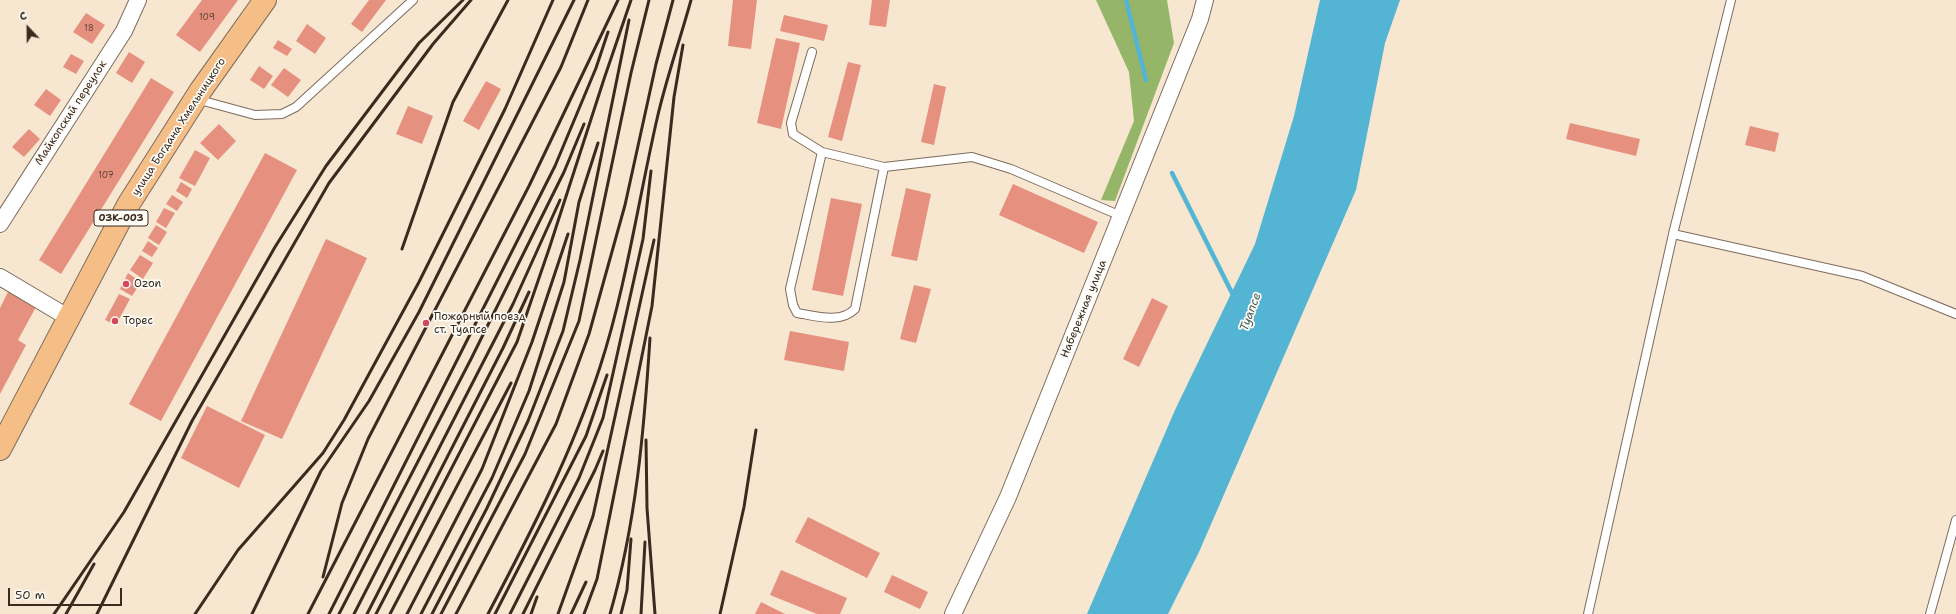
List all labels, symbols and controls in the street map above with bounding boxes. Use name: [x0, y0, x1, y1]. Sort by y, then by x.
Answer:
north arrow: [8, 8, 48, 48]
text: С: [17, 8, 29, 25]
house number: 109: [199, 13, 215, 23]
house number: 18: [84, 24, 94, 34]
street label: улица Богдана Хмельницкого: [129, 55, 229, 199]
street label: Майкопский переулок: [32, 58, 110, 168]
house number: 107: [98, 171, 114, 181]
road number: 03К-003: [94, 210, 148, 226]
street label: Набережная улица: [1058, 258, 1110, 360]
place label: Ozon: [134, 277, 161, 291]
marker: Ozon: [121, 279, 131, 289]
water label: Туапсе: [1237, 291, 1265, 333]
place label: Пожарный поезд ст. Туапсе: [434, 310, 526, 336]
place label: Торес: [123, 314, 153, 328]
marker: Торес: [110, 316, 120, 326]
marker: Пожарный поезд ст. Туапсе: [421, 318, 431, 328]
scale bar: [10, 580, 124, 606]
text: 50 m: [15, 587, 45, 603]

